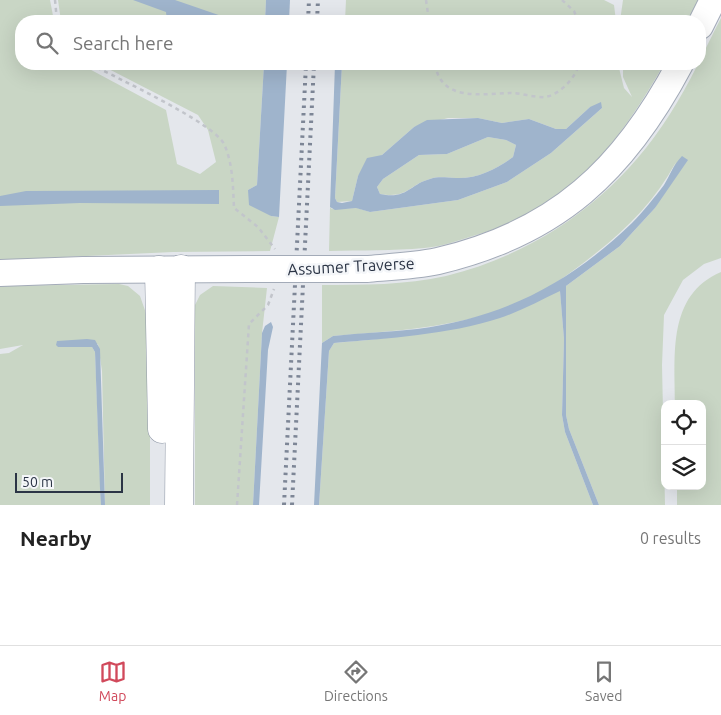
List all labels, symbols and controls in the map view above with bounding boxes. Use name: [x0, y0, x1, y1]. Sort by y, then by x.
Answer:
search box: [15, 15, 706, 70]
icon: search: [33, 29, 61, 57]
text: Search here: [73, 32, 173, 54]
street label: Assumer Traverse: [287, 254, 415, 278]
map controls: [661, 400, 706, 490]
button: locate: [661, 400, 706, 445]
button: layers: [661, 445, 706, 490]
scale bar: [15, 470, 122, 493]
text: 50 m: [22, 474, 53, 490]
text: Nearby: [20, 526, 91, 550]
text: 0 results: [640, 529, 701, 547]
tab: Map: [99, 658, 127, 704]
tab: Directions: [324, 658, 388, 704]
tab: Saved: [585, 658, 622, 704]

